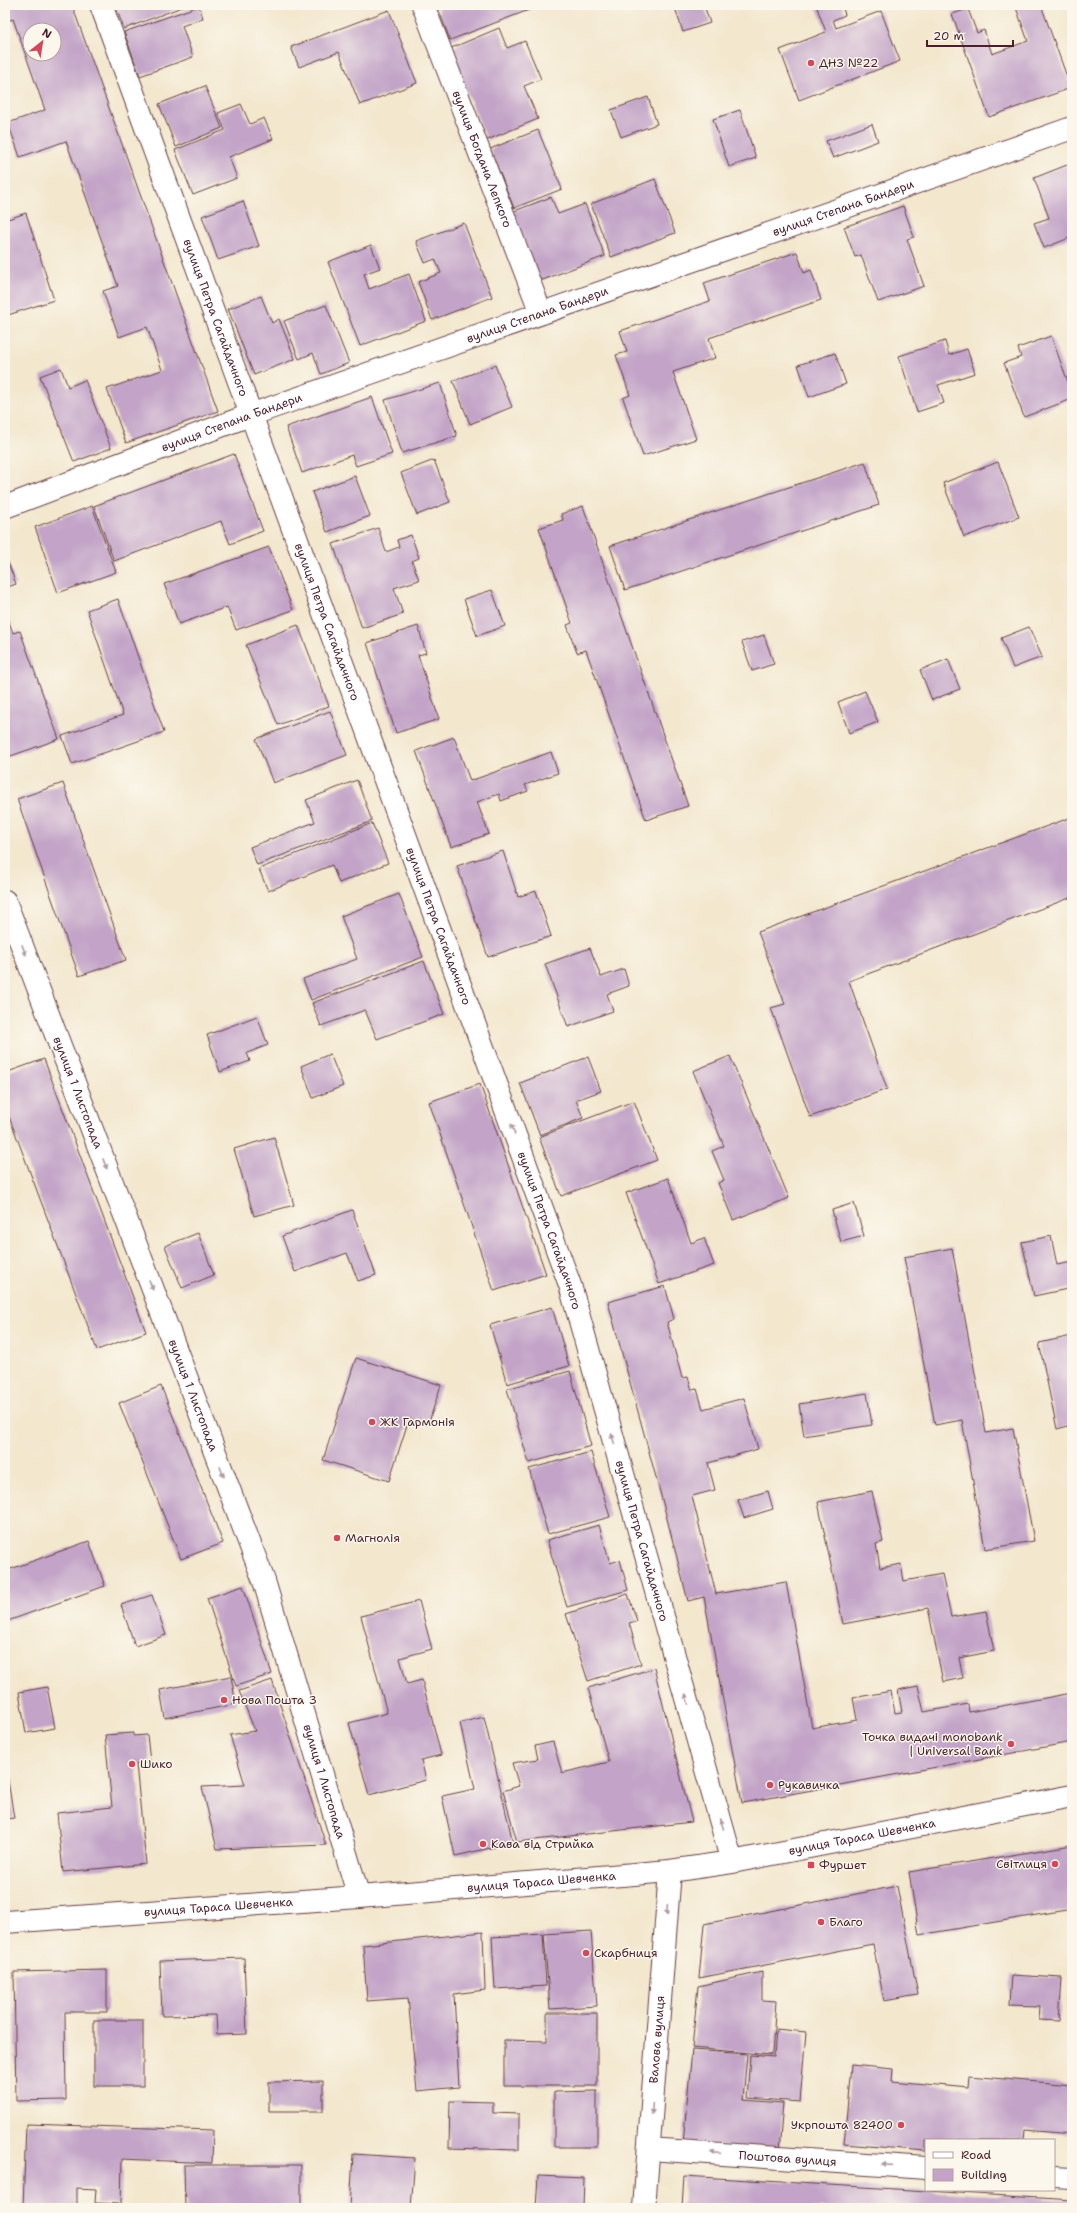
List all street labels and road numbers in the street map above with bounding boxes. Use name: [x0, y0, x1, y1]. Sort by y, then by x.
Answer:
street label: вулиця Богдана Лепкого: [449, 88, 516, 230]
street label: вулиця Степана Бандери: [770, 176, 916, 240]
street label: вулиця Петра Сагайдачного: [179, 237, 252, 399]
street label: вулиця Степана Бандери: [464, 283, 610, 347]
street label: вулиця Степана Бандери: [159, 389, 304, 456]
street label: вулиця Петра Сагайдачного: [291, 541, 363, 703]
street label: вулиця Петра Сагайдачного: [402, 845, 475, 1007]
street label: вулиця 1 Листопада: [49, 1034, 107, 1151]
street label: вулиця Петра Сагайдачного: [514, 1149, 585, 1311]
street label: вулиця 1 Листопада: [165, 1337, 222, 1454]
street label: вулиця Петра Сагайдачного: [612, 1458, 672, 1623]
street label: вулиця 1 Листопада: [300, 1722, 349, 1841]
street label: вулиця Тараса Шевченка: [787, 1815, 937, 1859]
street label: вулиця Тараса Шевченка: [466, 1868, 617, 1896]
street label: вулиця Тараса Шевченка: [143, 1894, 294, 1920]
street label: Валова вулиця: [646, 1995, 668, 2084]
street label: Поштова вулиця: [738, 2147, 837, 2170]

